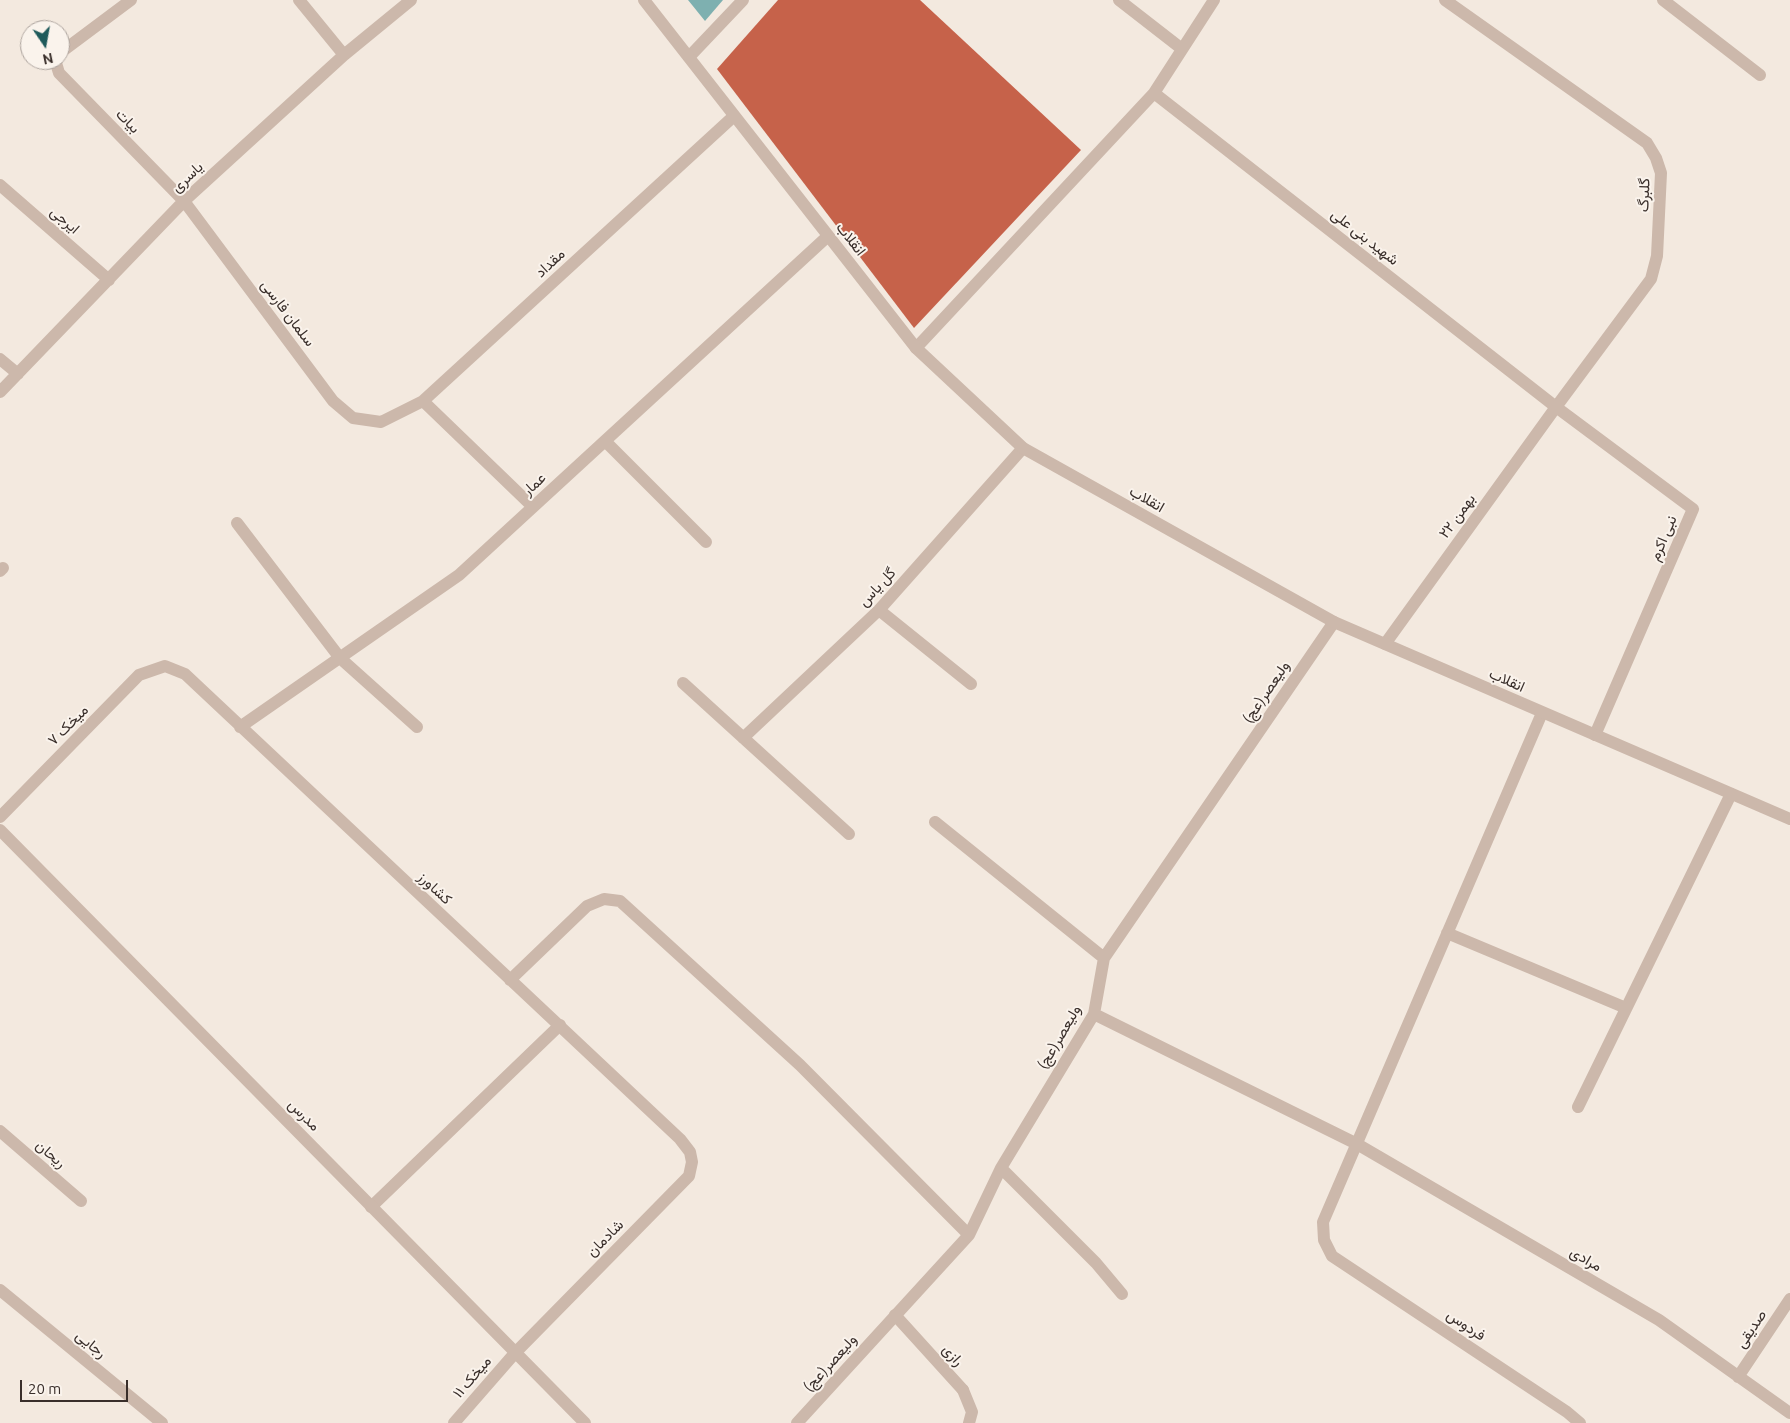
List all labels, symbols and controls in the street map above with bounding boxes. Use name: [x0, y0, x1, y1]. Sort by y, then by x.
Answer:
north arrow: [20, 20, 70, 70]
text: N: [41, 50, 55, 68]
street label: بیات: [112, 105, 144, 137]
street label: یاسری: [167, 158, 207, 196]
street label: گلبرگ: [1634, 178, 1654, 212]
street label: ایرجی: [47, 202, 83, 238]
street label: شهید بنی علی: [1327, 205, 1403, 269]
street label: انقلاب: [832, 219, 870, 259]
street label: مقداد: [531, 245, 569, 281]
street label: سلمان فارسی: [257, 276, 319, 350]
street label: عمار: [519, 469, 549, 499]
street label: انقلاب: [1126, 482, 1168, 516]
street label: ۲۲ بهمن: [1435, 490, 1479, 542]
street label: نبی اکرم: [1645, 513, 1681, 563]
street label: گل یاس: [855, 564, 899, 610]
street label: ولیعصر(عج): [1239, 657, 1293, 727]
street label: انقلاب: [1486, 664, 1528, 696]
street label: میخک ۷: [44, 701, 92, 749]
street label: کشاورز: [414, 868, 456, 908]
street label: ولیعصر(عج): [1033, 1002, 1085, 1072]
street label: مدرس: [284, 1095, 324, 1135]
street label: ریحان: [32, 1136, 70, 1172]
street label: شادمان: [583, 1216, 627, 1260]
street label: مرادی: [1567, 1243, 1605, 1275]
street label: فردوس: [1443, 1306, 1489, 1344]
street label: صدیقی: [1732, 1306, 1770, 1352]
street label: رجایی: [72, 1326, 110, 1362]
street label: ولیعصر(عج): [799, 1330, 861, 1396]
street label: رازی: [939, 1340, 967, 1370]
street label: میخک ۱۱: [449, 1352, 495, 1402]
scale bar: [22, 1370, 130, 1402]
text: 20 m: [28, 1380, 61, 1397]

